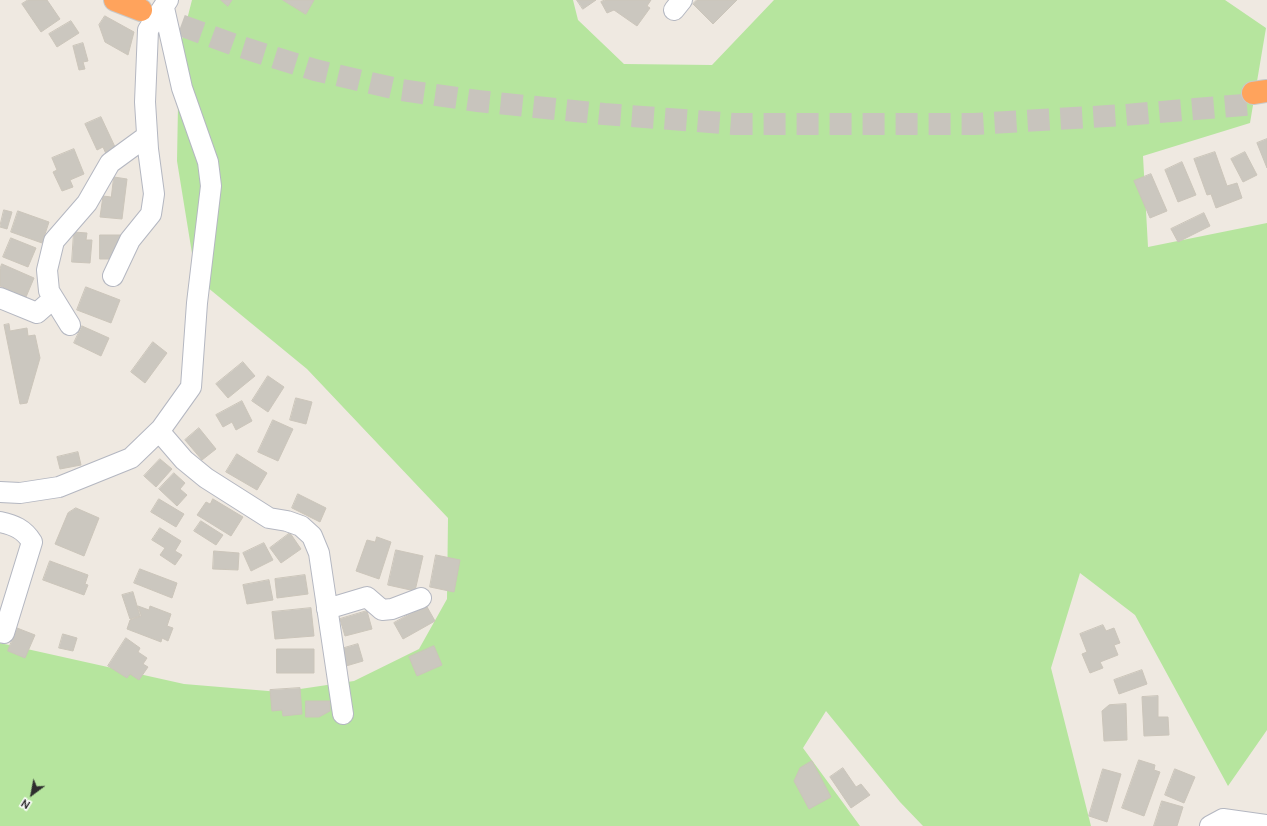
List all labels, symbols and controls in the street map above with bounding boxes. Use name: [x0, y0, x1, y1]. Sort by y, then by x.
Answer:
north arrow: [12, 774, 52, 814]
text: N: [19, 797, 32, 811]

